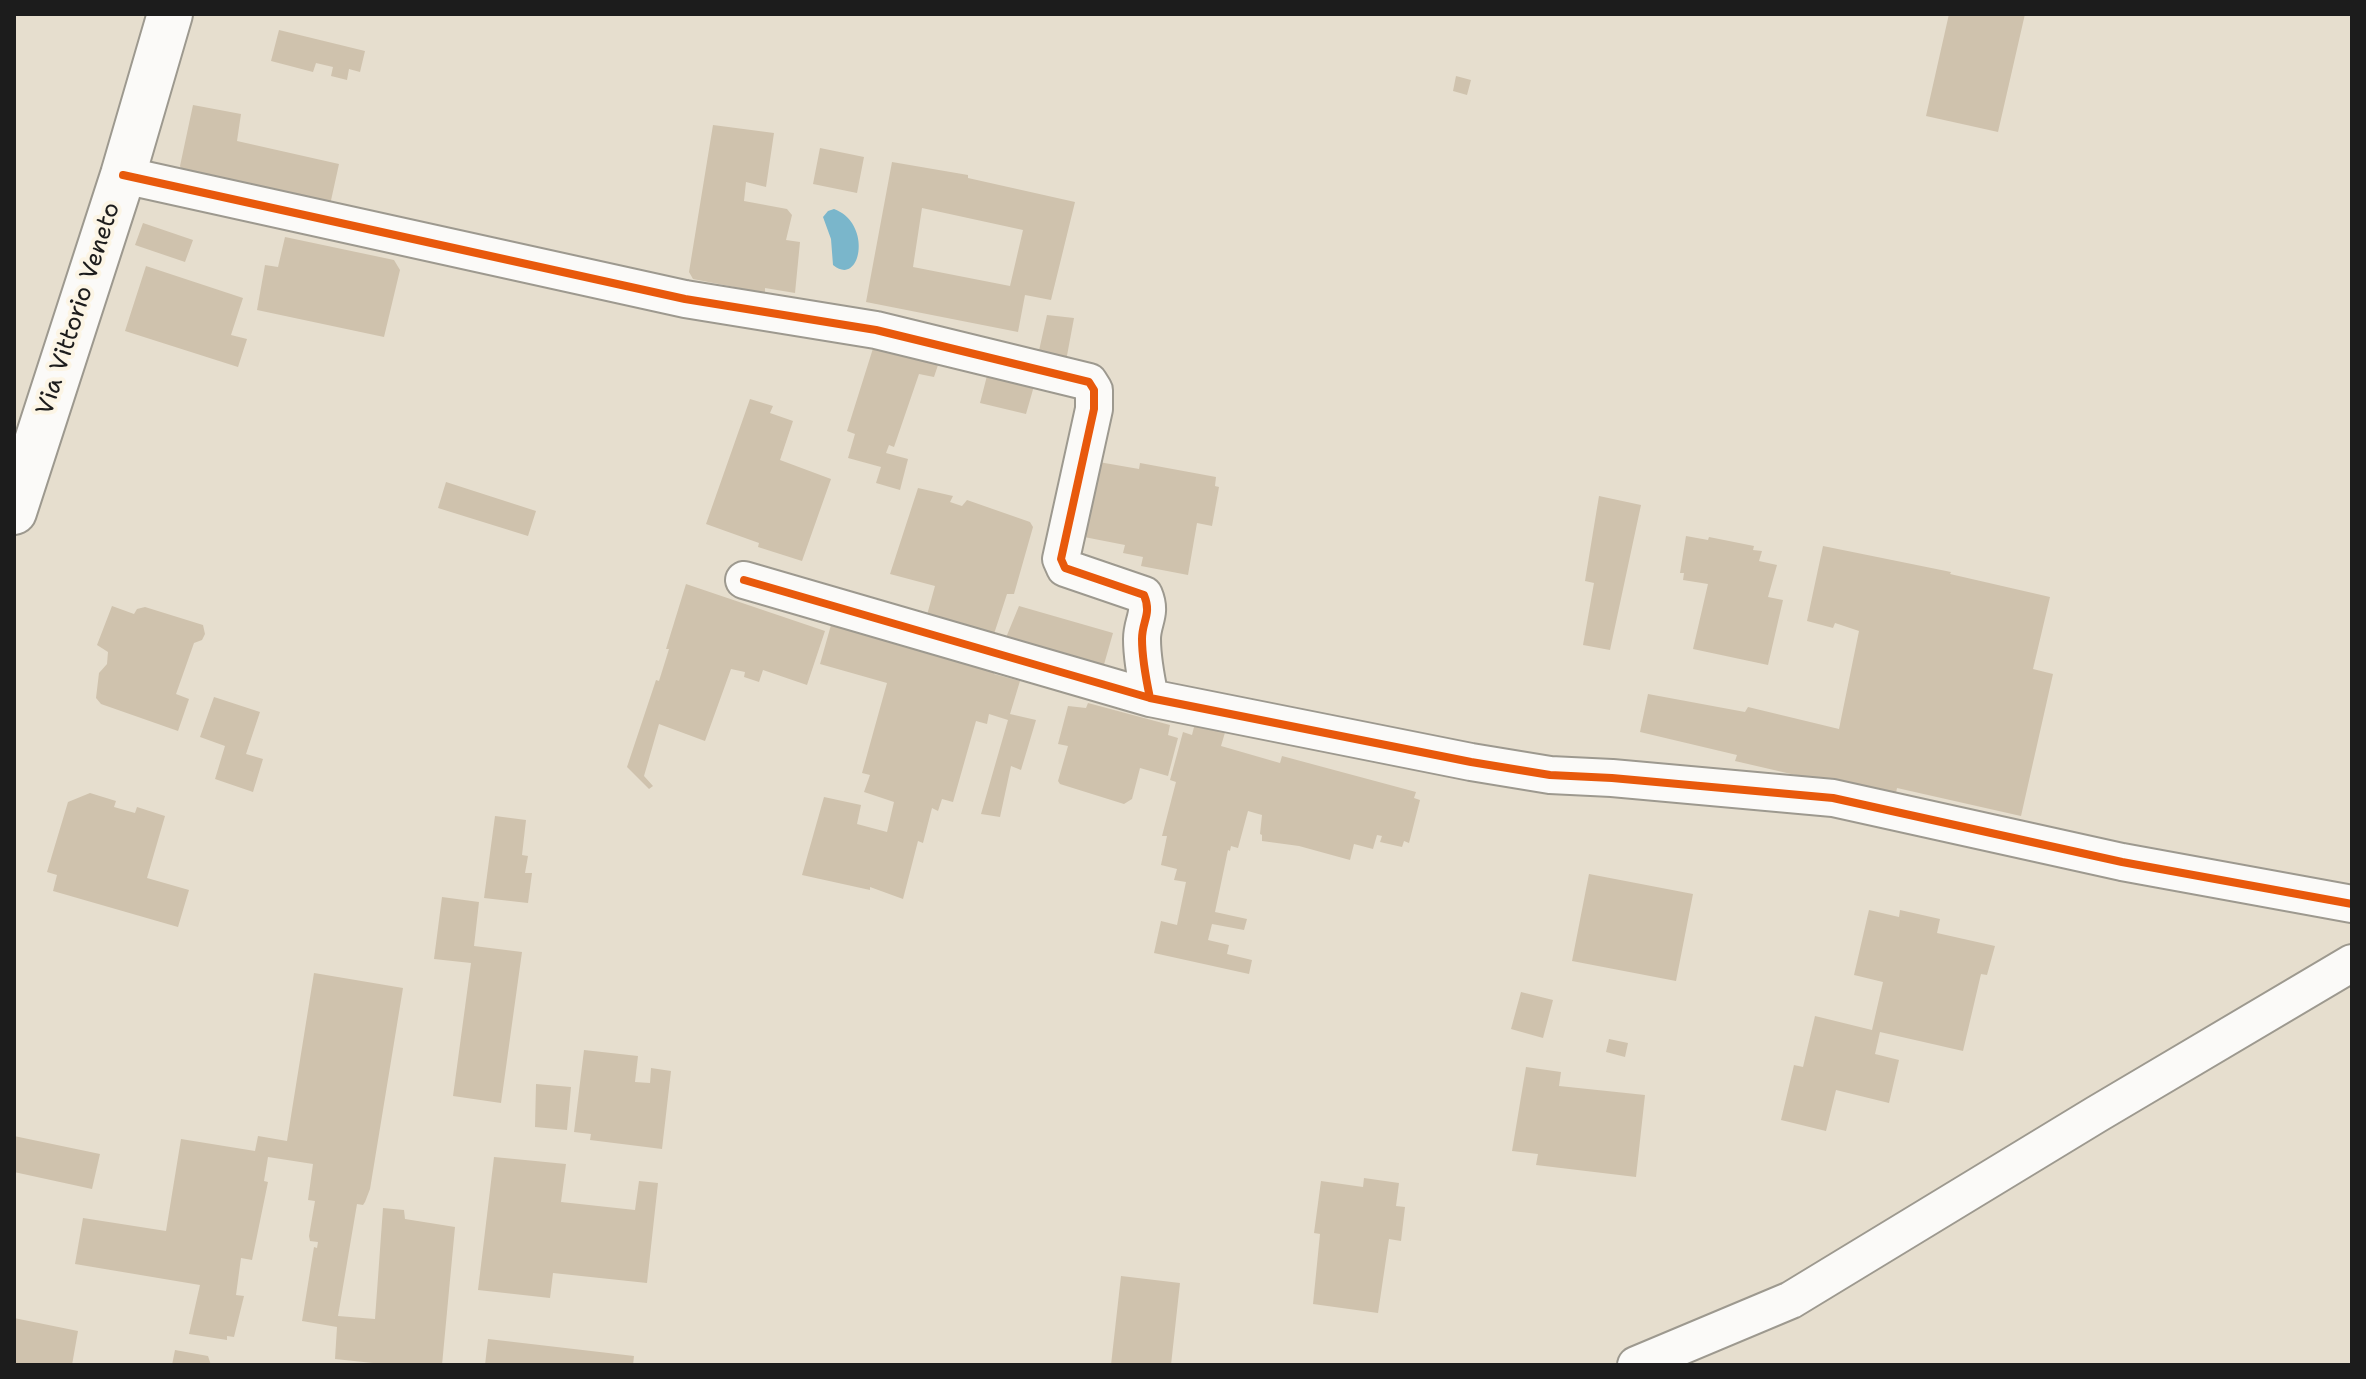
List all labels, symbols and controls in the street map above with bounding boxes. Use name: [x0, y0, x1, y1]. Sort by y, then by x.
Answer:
street label: Via Vittorio Veneto: [31, 199, 127, 419]

